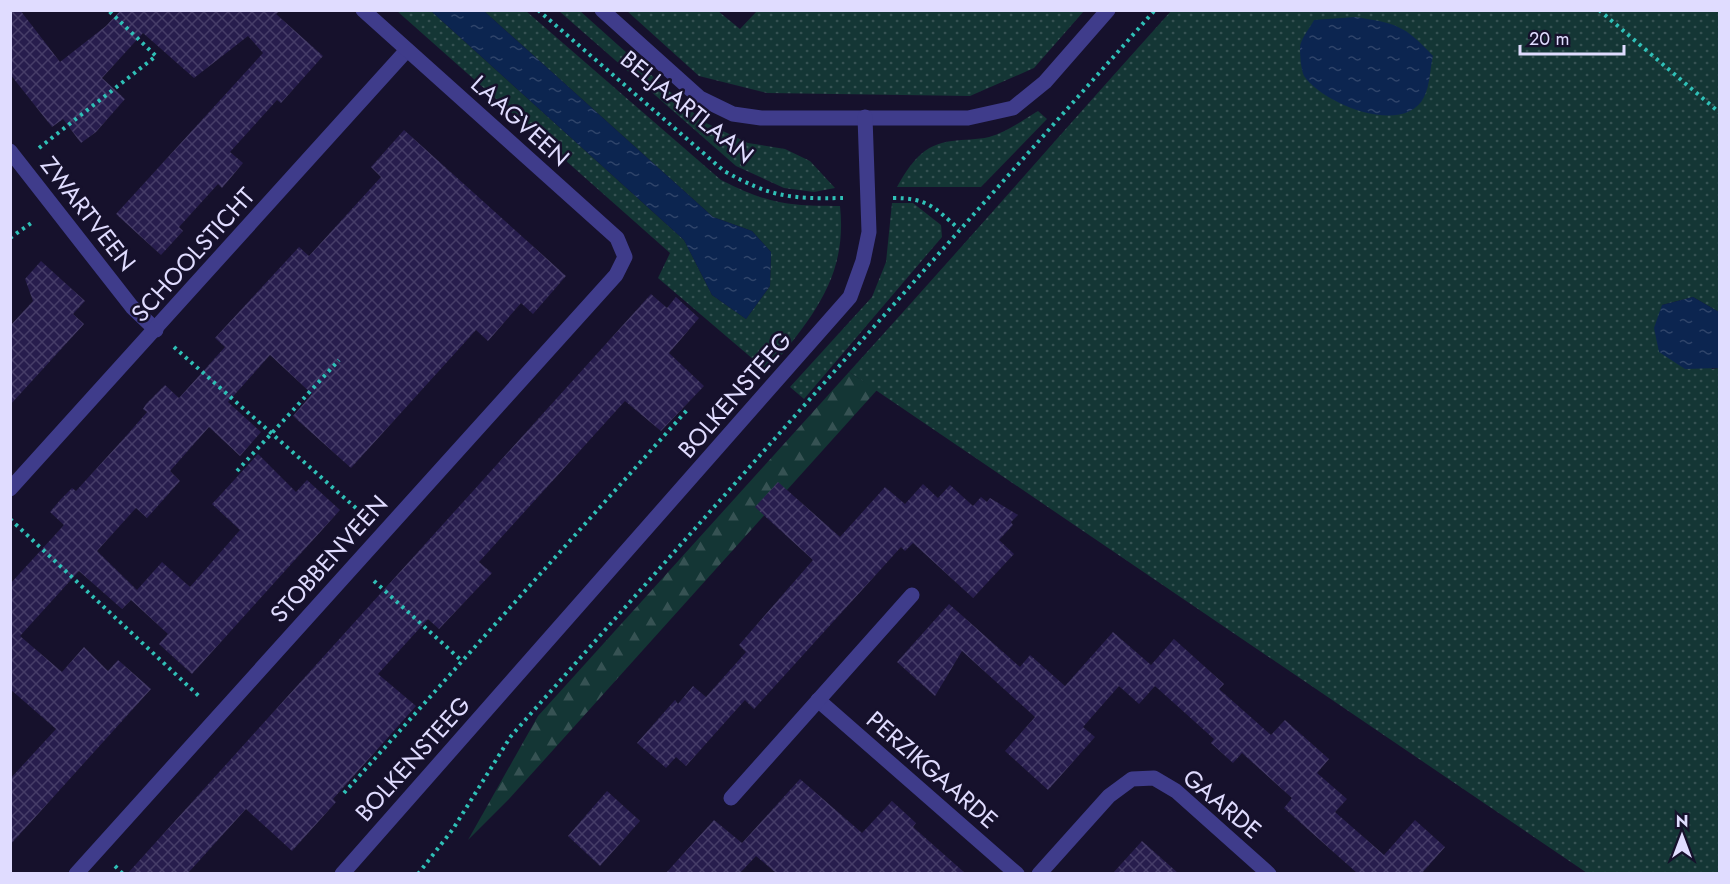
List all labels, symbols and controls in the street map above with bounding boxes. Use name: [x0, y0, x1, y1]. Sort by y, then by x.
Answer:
scale bar: [1520, 18, 1624, 56]
text: 20 m: [1529, 26, 1569, 52]
street label: BELJAARTLAAN: [613, 42, 762, 171]
street label: LAAGVEEN: [463, 67, 577, 174]
street label: ZWARTVEEN: [32, 149, 144, 279]
street label: SCHOOLSTICHT: [123, 180, 263, 330]
street label: BOLKENSTEEG: [670, 324, 800, 466]
street label: STOBBENVEEN: [262, 487, 396, 630]
street label: BOLKENSTEEG: [347, 688, 478, 829]
street label: PERZIKGAARDE: [859, 703, 1006, 837]
street label: GAARDE: [1175, 760, 1269, 847]
north arrow: [1652, 806, 1712, 866]
text: N: [1676, 810, 1688, 833]

